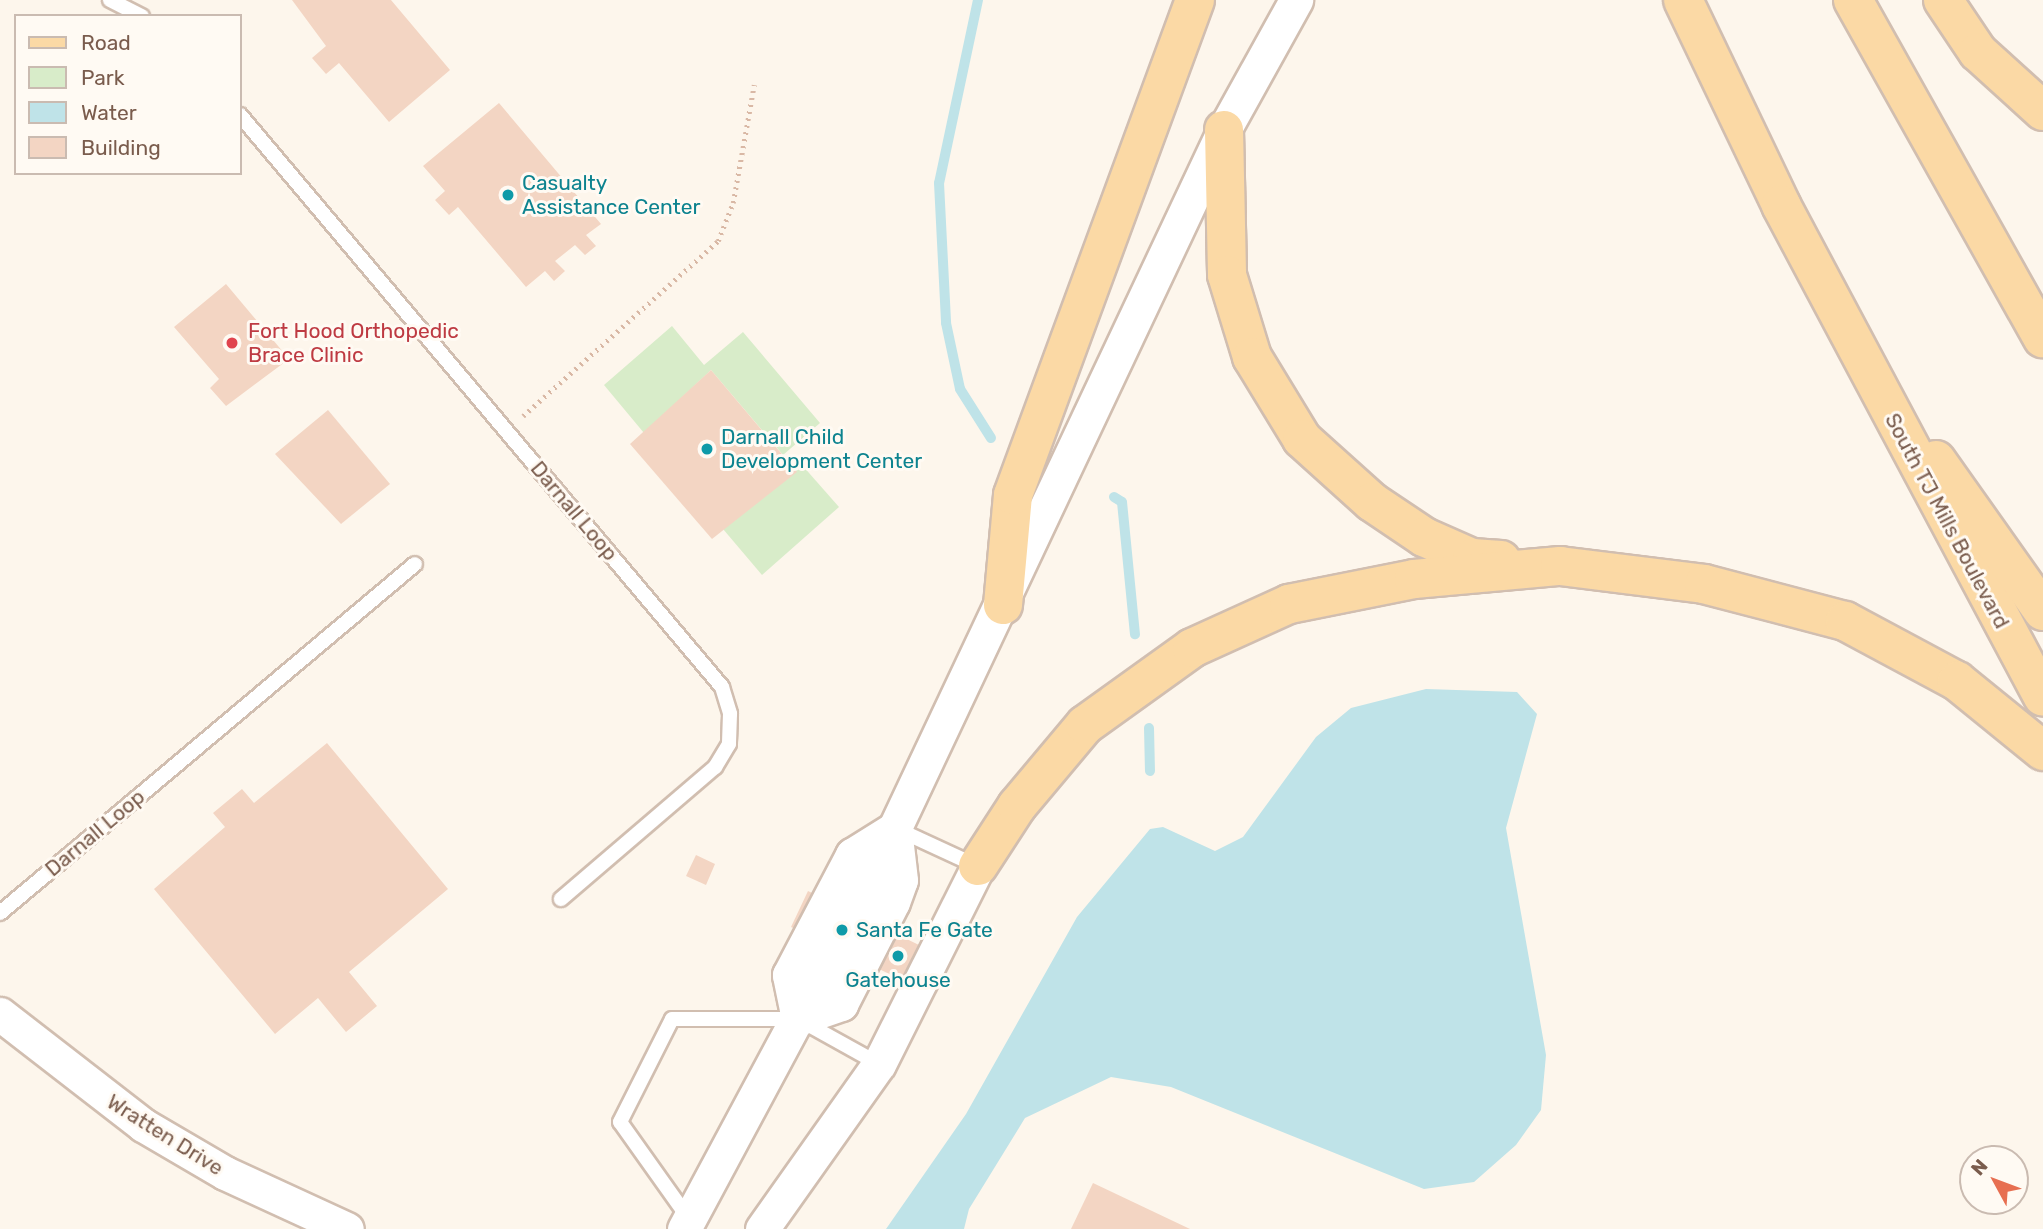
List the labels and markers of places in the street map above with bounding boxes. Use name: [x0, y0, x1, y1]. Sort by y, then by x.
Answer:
place label: Casualty Assistance Center: [522, 170, 701, 220]
marker: Casualty Assistance Center: [500, 187, 516, 203]
place label: Fort Hood Orthopedic Brace Clinic: [248, 318, 459, 368]
marker: Fort Hood Orthopedic Brace Clinic: [222, 333, 242, 353]
place label: Darnall Child Development Center: [721, 424, 922, 474]
marker: Darnall Child Development Center: [699, 441, 715, 457]
place label: Santa Fe Gate: [856, 917, 993, 943]
marker: Santa Fe Gate: [834, 922, 850, 938]
marker: Gatehouse: [890, 948, 906, 964]
place label: Gatehouse: [845, 967, 951, 993]

